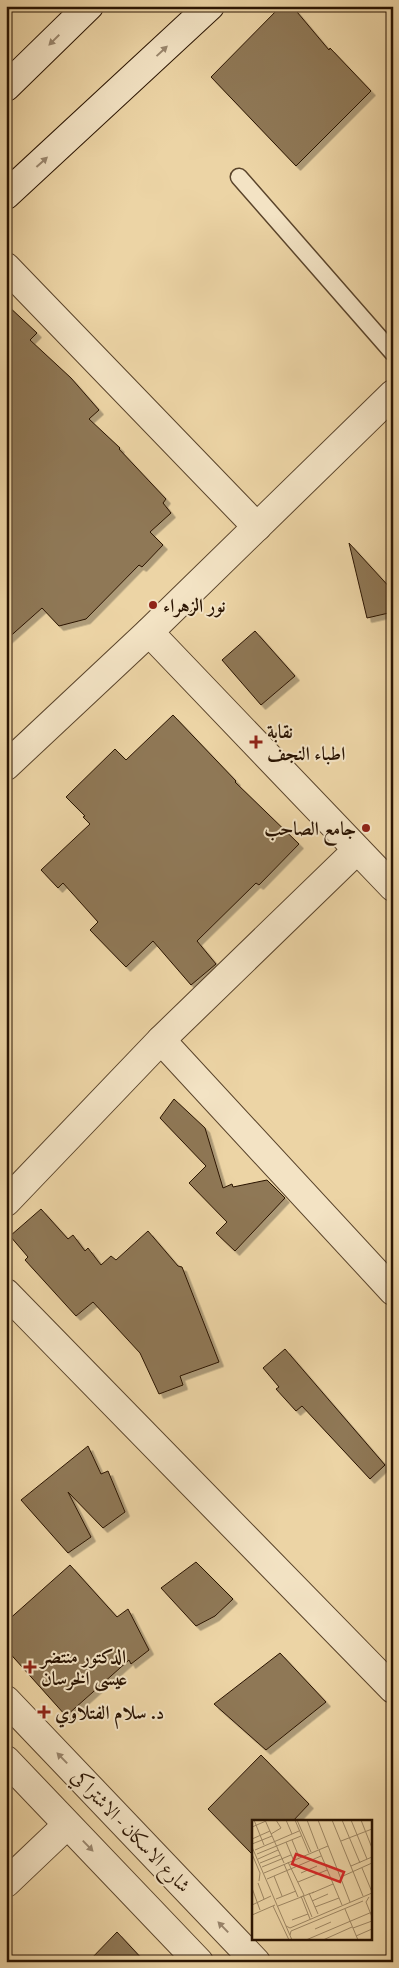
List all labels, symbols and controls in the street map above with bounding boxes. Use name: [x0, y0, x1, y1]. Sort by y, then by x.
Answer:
one-way arrow: [48, 34, 60, 46]
one-way arrow: [155, 46, 168, 57]
one-way arrow: [36, 156, 48, 168]
place label: نور الزهراء: [163, 593, 226, 618]
marker: نور الزهراء: [147, 599, 159, 611]
place label: نقابة اطباء النجف: [267, 719, 345, 766]
marker: نقابة اطباء النجف: [249, 735, 263, 749]
place label: جامع الصاحب: [264, 816, 356, 846]
marker: جامع الصاحب: [360, 822, 372, 834]
place label: الدكتور منتضر عيسى الخرسان: [39, 1644, 127, 1692]
marker: الدكتور منتضر عيسى الخرسان: [23, 1660, 37, 1674]
place label: د. سلام الفتلاوي: [55, 1700, 164, 1730]
marker: د. سلام الفتلاوي: [37, 1705, 51, 1719]
one-way arrow: [56, 1753, 68, 1765]
street label: شارع الاسكان - الاشتراكي: [64, 1764, 196, 1900]
inset map: [252, 1820, 372, 1940]
one-way arrow: [82, 1840, 94, 1852]
one-way arrow: [217, 1921, 229, 1933]

